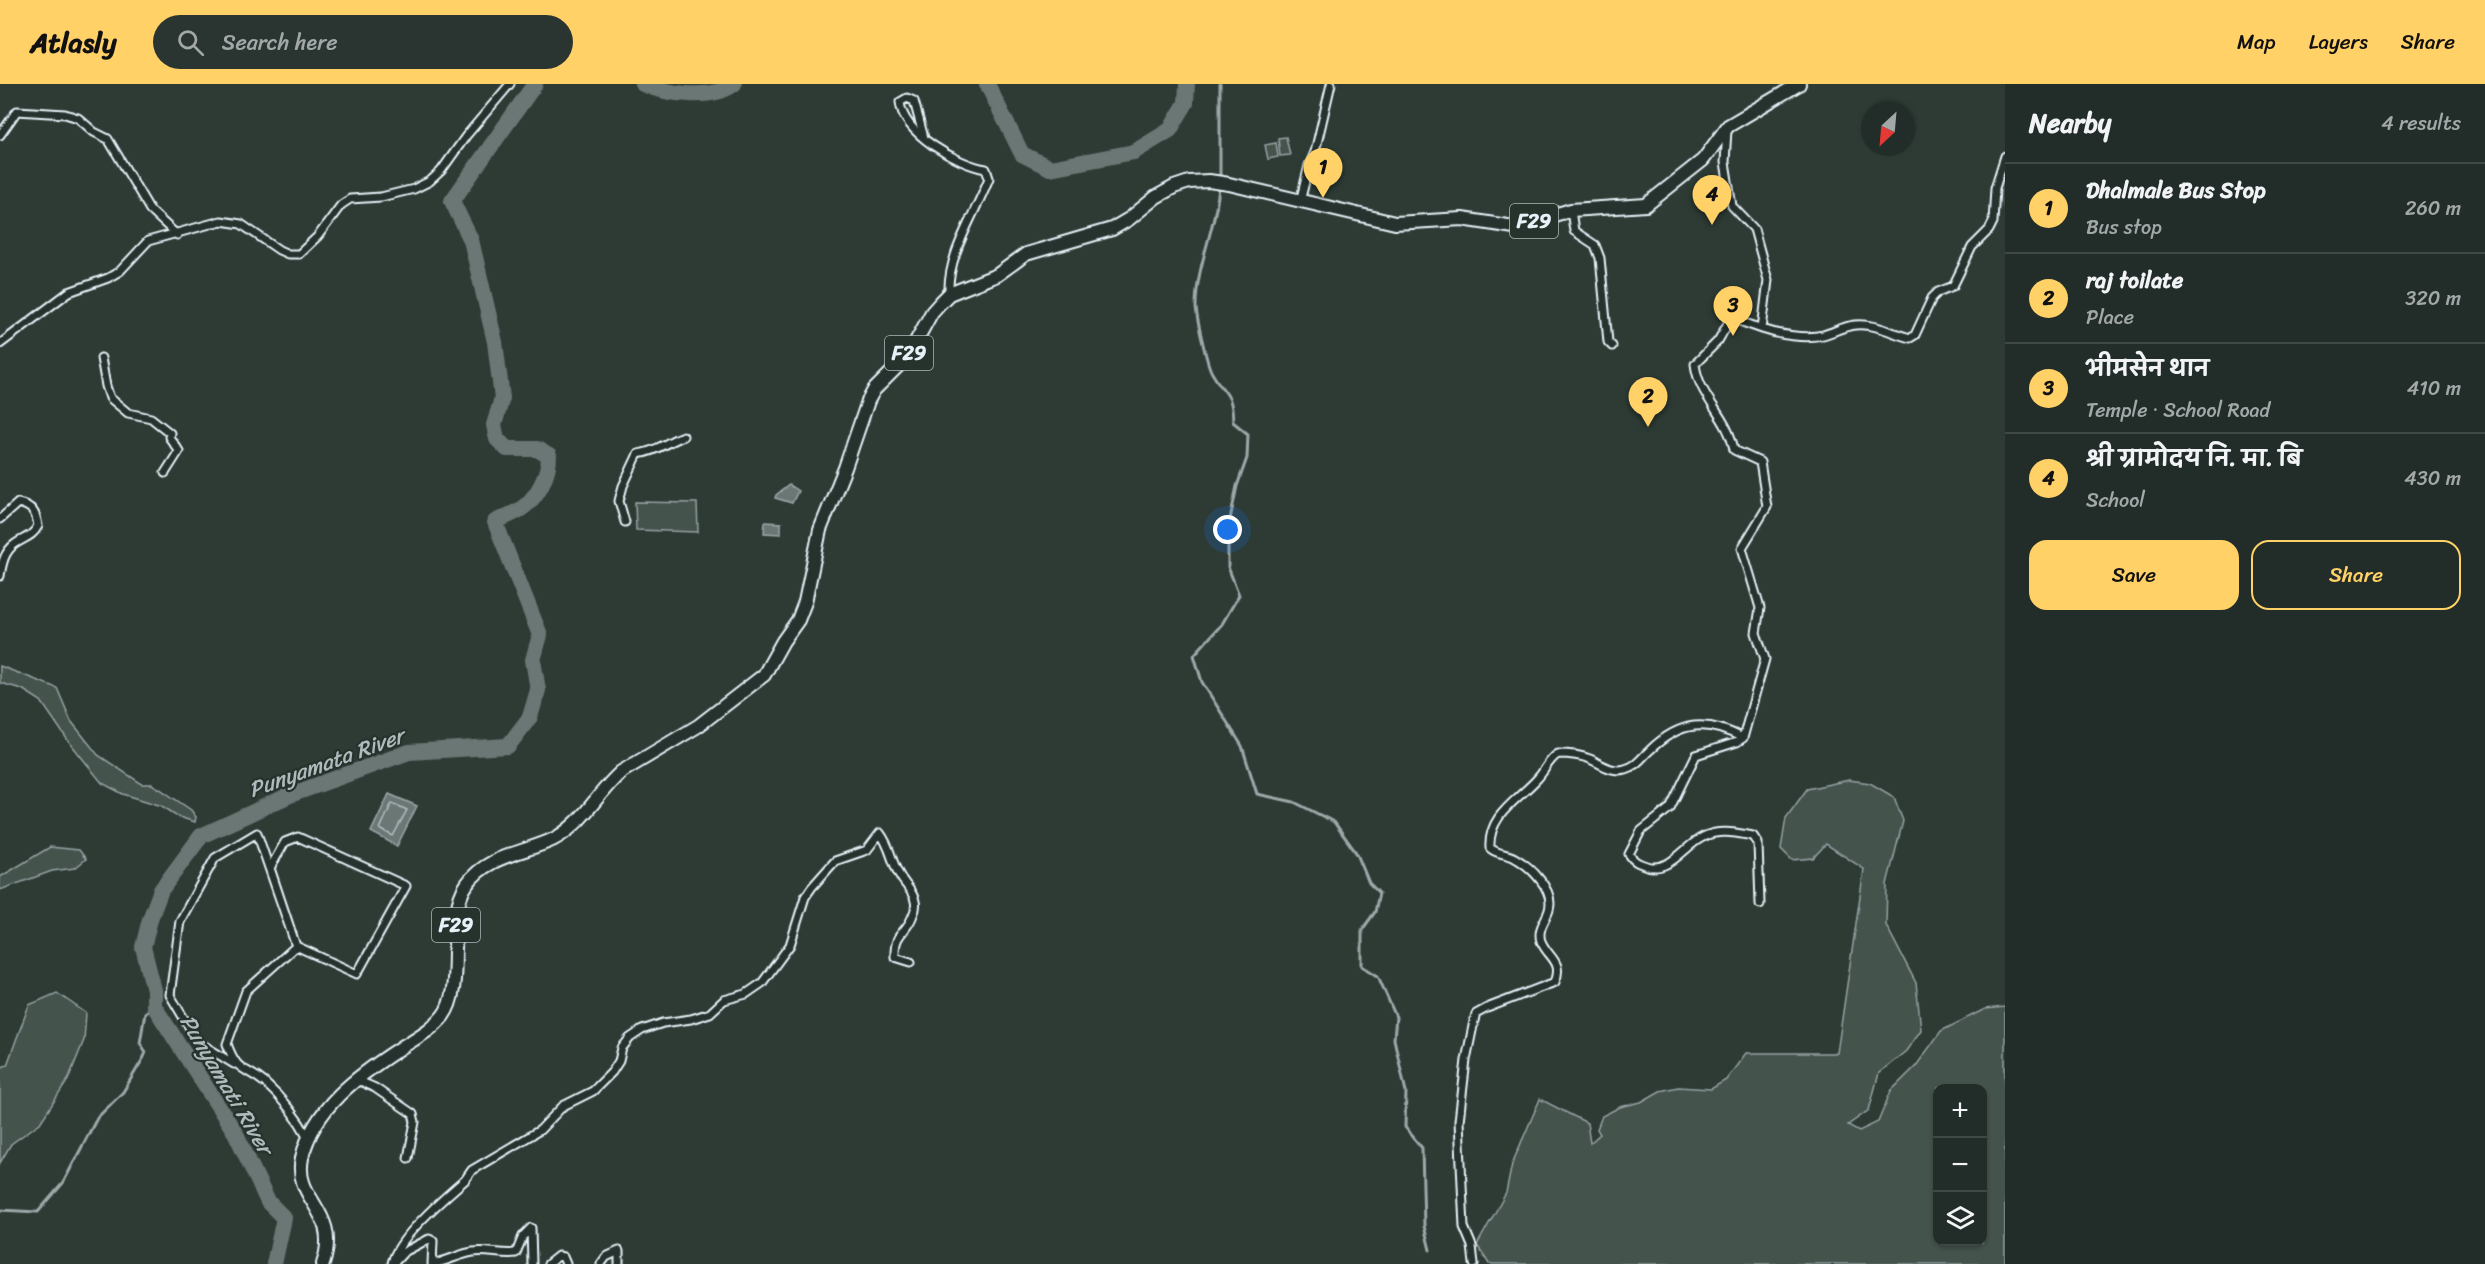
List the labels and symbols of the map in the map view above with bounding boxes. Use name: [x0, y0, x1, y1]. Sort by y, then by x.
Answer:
north arrow: [1861, 102, 1915, 156]
pin: 1: [1304, 148, 1342, 198]
pin: 4: [1692, 176, 1732, 225]
road number: F29: [1510, 204, 1558, 238]
pin: 3: [1714, 286, 1752, 336]
road number: F29: [885, 336, 933, 370]
pin: 2: [1628, 378, 1668, 427]
your location: [1213, 515, 1242, 544]
water label: Punyamata River: [243, 715, 413, 809]
road number: F29: [432, 908, 480, 942]
water label: Punyamati River: [169, 1006, 286, 1165]

